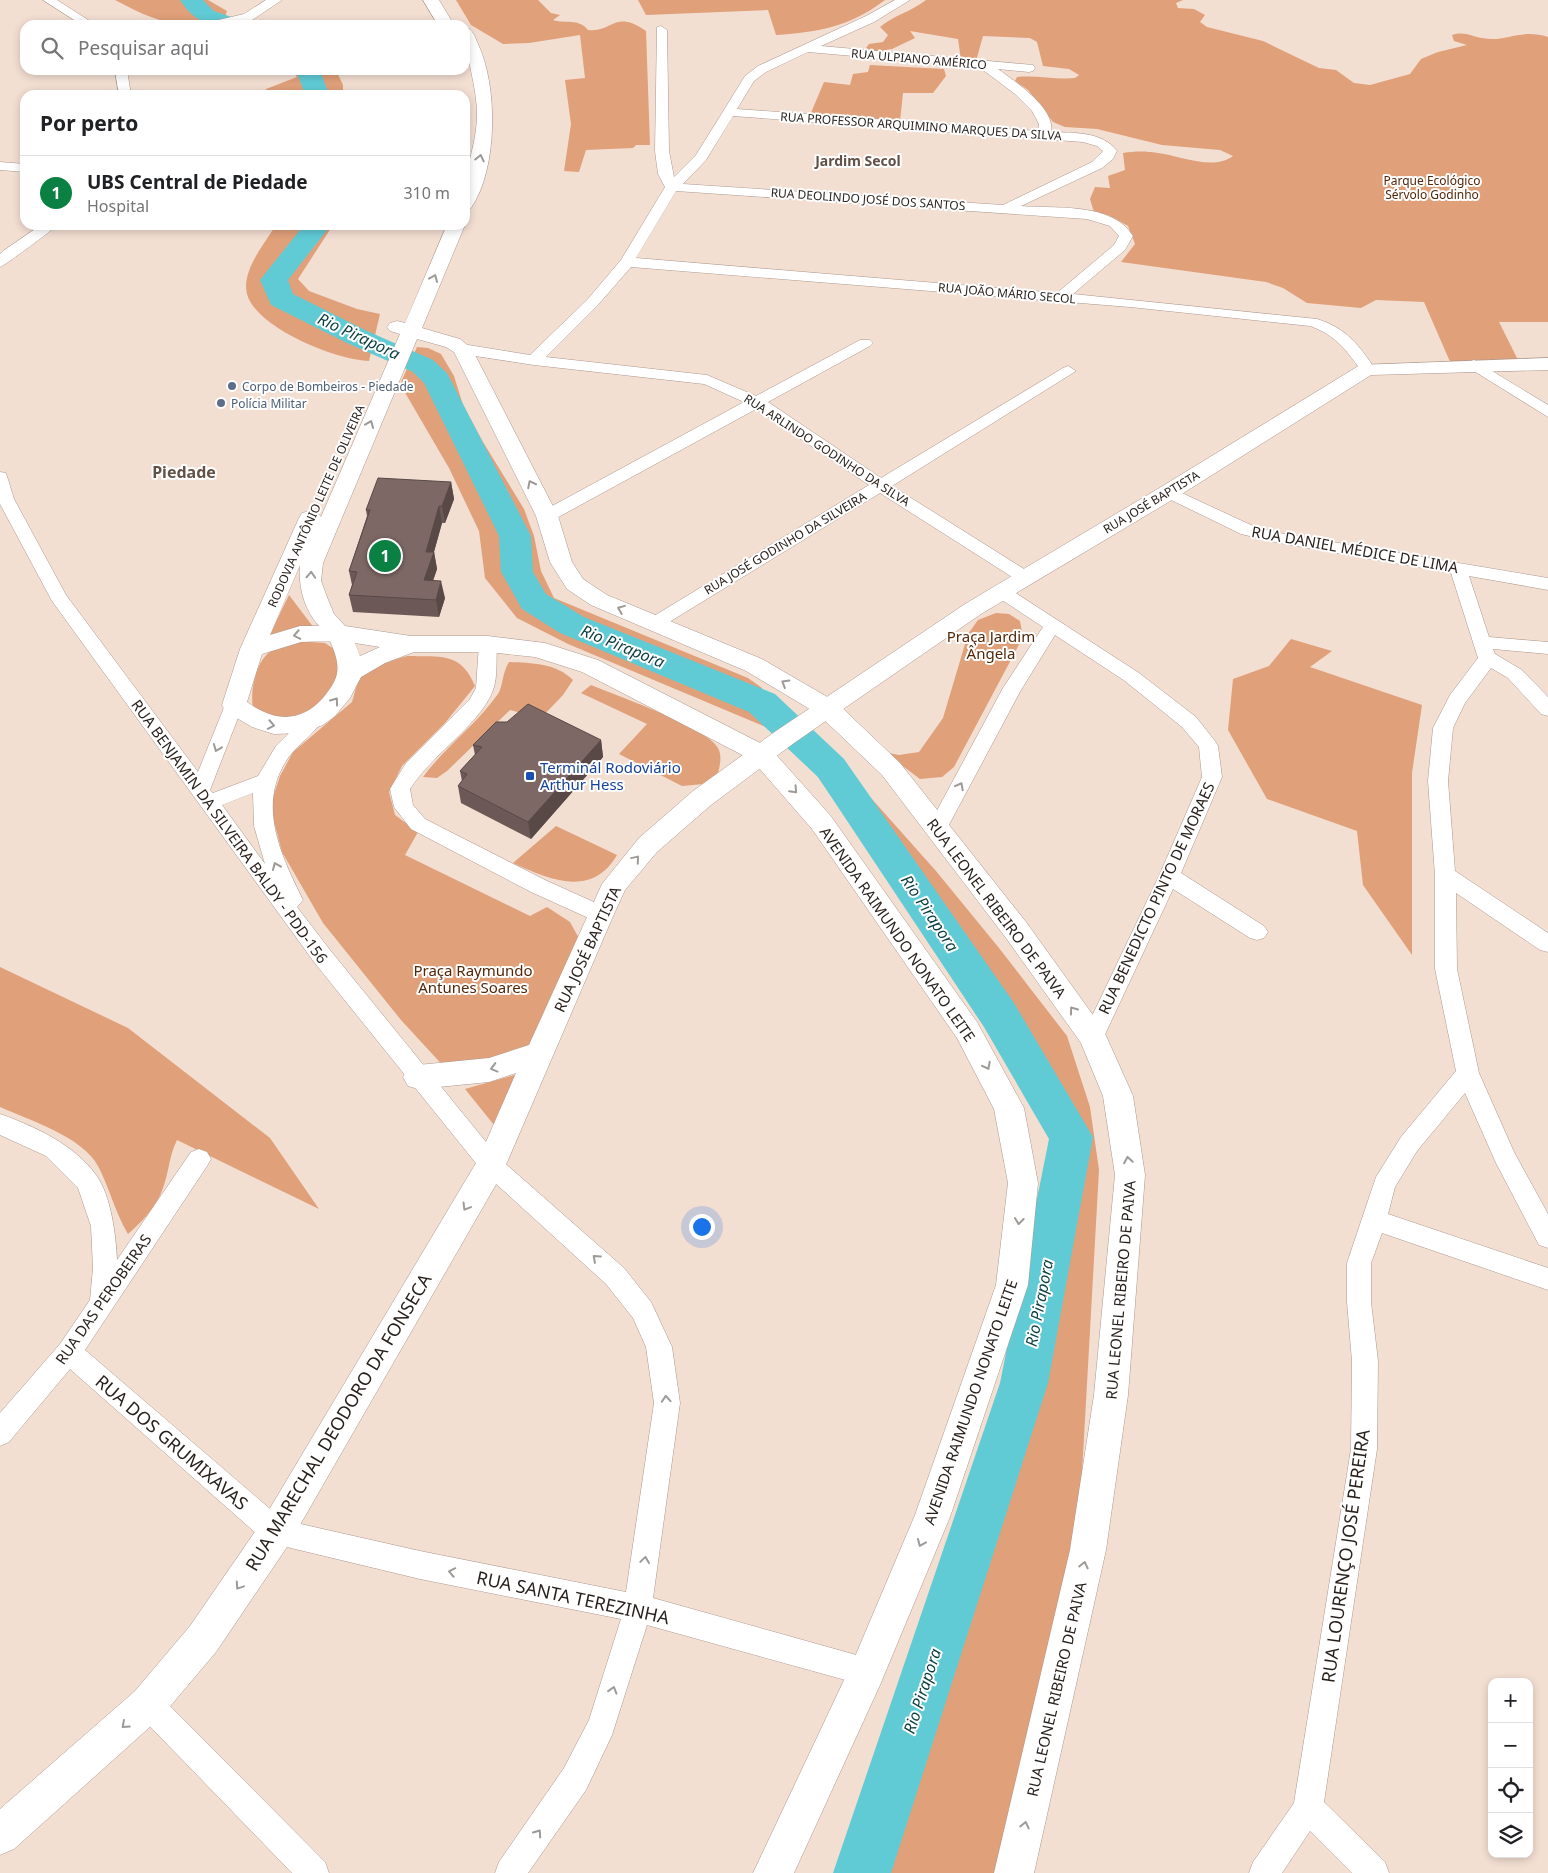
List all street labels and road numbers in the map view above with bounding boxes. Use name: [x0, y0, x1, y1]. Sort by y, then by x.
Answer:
street label: RUA ULPIANO AMÉRICO: [850, 45, 988, 73]
street label: RUA PROFESSOR ARQUIMINO MARQUES DA SILVA: [780, 108, 1063, 144]
street label: RUA DEOLINDO JOSÉ DOS SANTOS: [770, 184, 966, 214]
street label: RUA JOÃO MÁRIO SECOL: [937, 279, 1077, 307]
street label: RUA ARLINDO GODINHO DA SILVA: [741, 390, 914, 510]
street label: RODOVIA ANTÔNIO LEITE DE OLIVEIRA: [263, 402, 369, 610]
street label: RUA JOSÉ BAPTISTA: [1100, 466, 1203, 537]
street label: RUA JOSÉ GODINHO DA SILVEIRA: [701, 488, 870, 598]
street label: RUA DANIEL MÉDICE DE LIMA: [1250, 521, 1460, 577]
street label: RUA BENJAMIN DA SILVEIRA BALDY - PDD-156: [127, 695, 333, 967]
street label: RUA BENEDICTO PINTO DE MORAES: [1093, 779, 1219, 1017]
street label: RUA LEONEL RIBEIRO DE PAIVA: [923, 814, 1071, 1002]
street label: AVENIDA RAIMUNDO NONATO LEITE: [816, 823, 980, 1045]
street label: RUA JOSÉ BAPTISTA: [549, 882, 625, 1015]
street label: RUA LEONEL RIBEIRO DE PAIVA: [1100, 1179, 1140, 1400]
street label: RUA DAS PEROBEIRAS: [50, 1230, 156, 1368]
street label: RUA MARECHAL DEODORO DA FONSECA: [239, 1268, 437, 1575]
street label: AVENIDA RAIMUNDO NONATO LEITE: [919, 1277, 1021, 1527]
street label: RUA DOS GRUMIXAVAS: [91, 1369, 253, 1515]
street label: RUA LOURENÇO JOSÉ PEREIRA: [1315, 1427, 1375, 1684]
street label: RUA SANTA TEREZINHA: [474, 1565, 672, 1629]
street label: RUA LEONEL RIBEIRO DE PAIVA: [1022, 1579, 1091, 1798]

